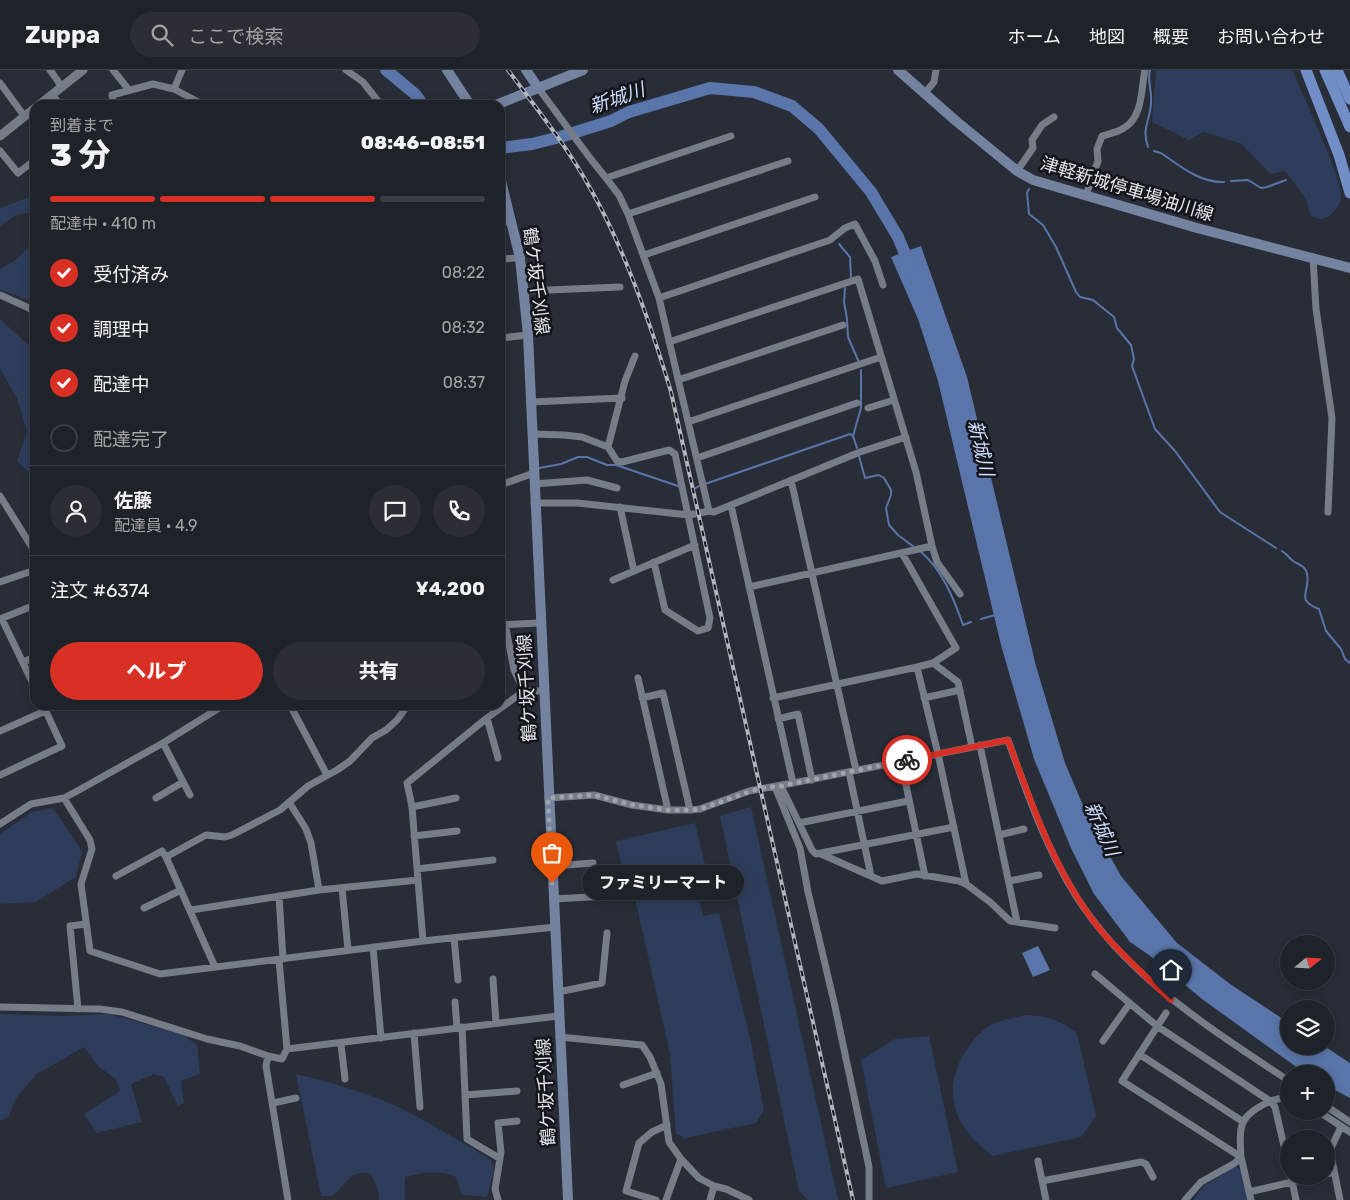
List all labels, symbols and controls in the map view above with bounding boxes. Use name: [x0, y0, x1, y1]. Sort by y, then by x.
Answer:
search box: [130, 12, 480, 57]
text: Zuppa: [25, 21, 100, 49]
icon: search: [148, 21, 176, 49]
text: ここで検索: [188, 25, 283, 48]
text: ホーム: [1008, 26, 1061, 48]
text: 地図: [1089, 26, 1125, 48]
text: 概要: [1153, 26, 1189, 48]
text: お問い合わせ: [1217, 26, 1325, 48]
water label: 新城川: [586, 77, 650, 118]
text: 到着まで: [50, 116, 114, 135]
text: 08:46–08:51: [361, 131, 485, 154]
text: 3 分: [50, 136, 110, 174]
street label: 津軽新城停車場油川線: [1038, 152, 1216, 226]
text: 配達中 · 410 m: [50, 214, 156, 233]
street label: 鶴ケ坂千刈線: [519, 226, 553, 336]
icon: check: [50, 259, 78, 287]
text: 受付済み: [93, 263, 169, 286]
text: 08:22: [442, 263, 485, 282]
icon: check: [50, 314, 78, 342]
text: 調理中: [93, 318, 150, 341]
text: 08:32: [442, 318, 485, 337]
icon: check: [50, 369, 78, 397]
text: 配達中: [93, 373, 150, 396]
text: 08:37: [443, 373, 485, 392]
water label: 新城川: [963, 418, 999, 480]
text: 配達完了: [93, 428, 169, 451]
button: person: [50, 485, 102, 537]
button: chat: [369, 485, 421, 537]
button: phone: [433, 485, 485, 537]
text: 佐藤: [114, 489, 152, 512]
text: 配達員 · 4.9: [114, 516, 198, 535]
text: ¥4,200: [416, 577, 485, 600]
text: 注文 #6374: [50, 579, 150, 602]
street label: 鶴ケ坂千刈線: [513, 633, 541, 743]
button: ヘルプ: [50, 642, 263, 700]
button: 共有: [273, 642, 485, 700]
courier: [882, 735, 932, 785]
icon: bike: [893, 746, 921, 774]
water label: 新城川: [1080, 798, 1125, 862]
pin: [531, 832, 573, 883]
icon: bag: [538, 839, 566, 867]
callout: ファミリーマート: [582, 866, 744, 900]
text: ファミリーマート: [599, 873, 727, 892]
north arrow: [1280, 935, 1335, 990]
map controls: [1280, 935, 1335, 1185]
pin: [1150, 949, 1192, 1000]
icon: home: [1157, 956, 1185, 984]
button: layers: [1280, 1000, 1335, 1055]
street label: 鶴ケ坂千刈線: [532, 1037, 560, 1147]
button: +: [1280, 1065, 1335, 1120]
button: −: [1280, 1130, 1335, 1185]

